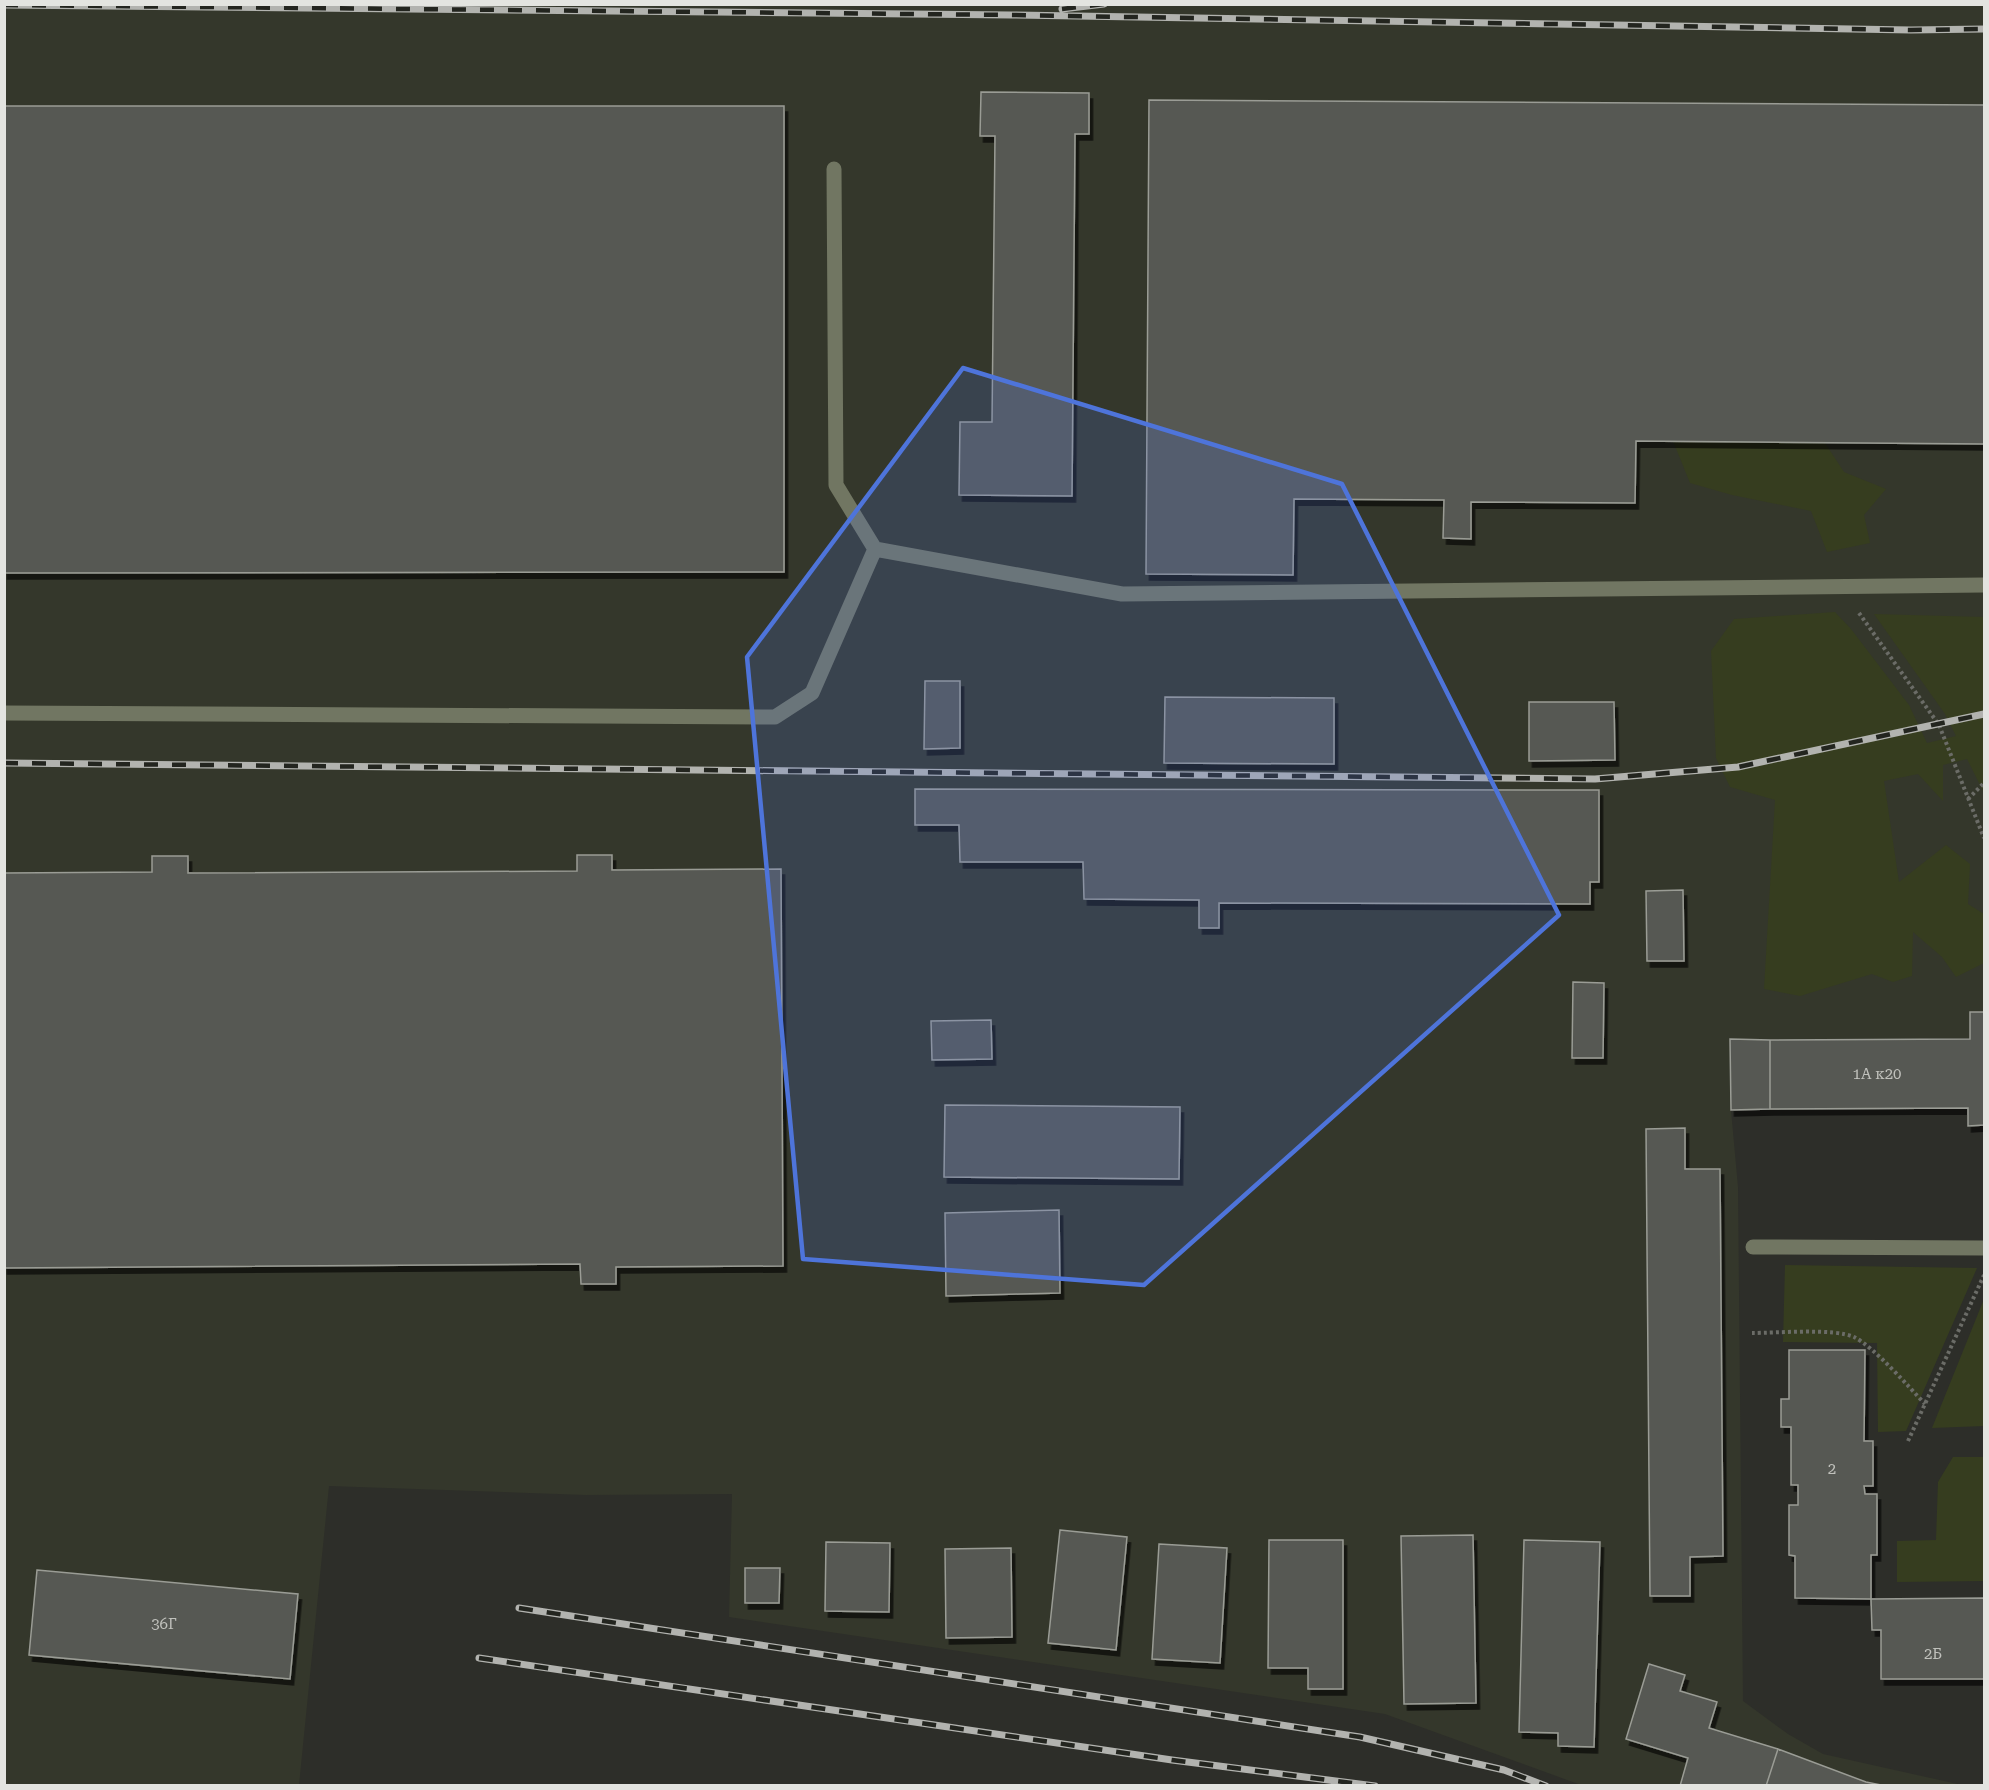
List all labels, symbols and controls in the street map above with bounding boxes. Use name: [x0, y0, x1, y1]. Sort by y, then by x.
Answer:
house number: 1А к20: [1853, 1065, 1902, 1083]
house number: 2: [1828, 1460, 1836, 1478]
house number: 36Г: [151, 1615, 177, 1633]
house number: 2Б: [1924, 1645, 1942, 1663]

